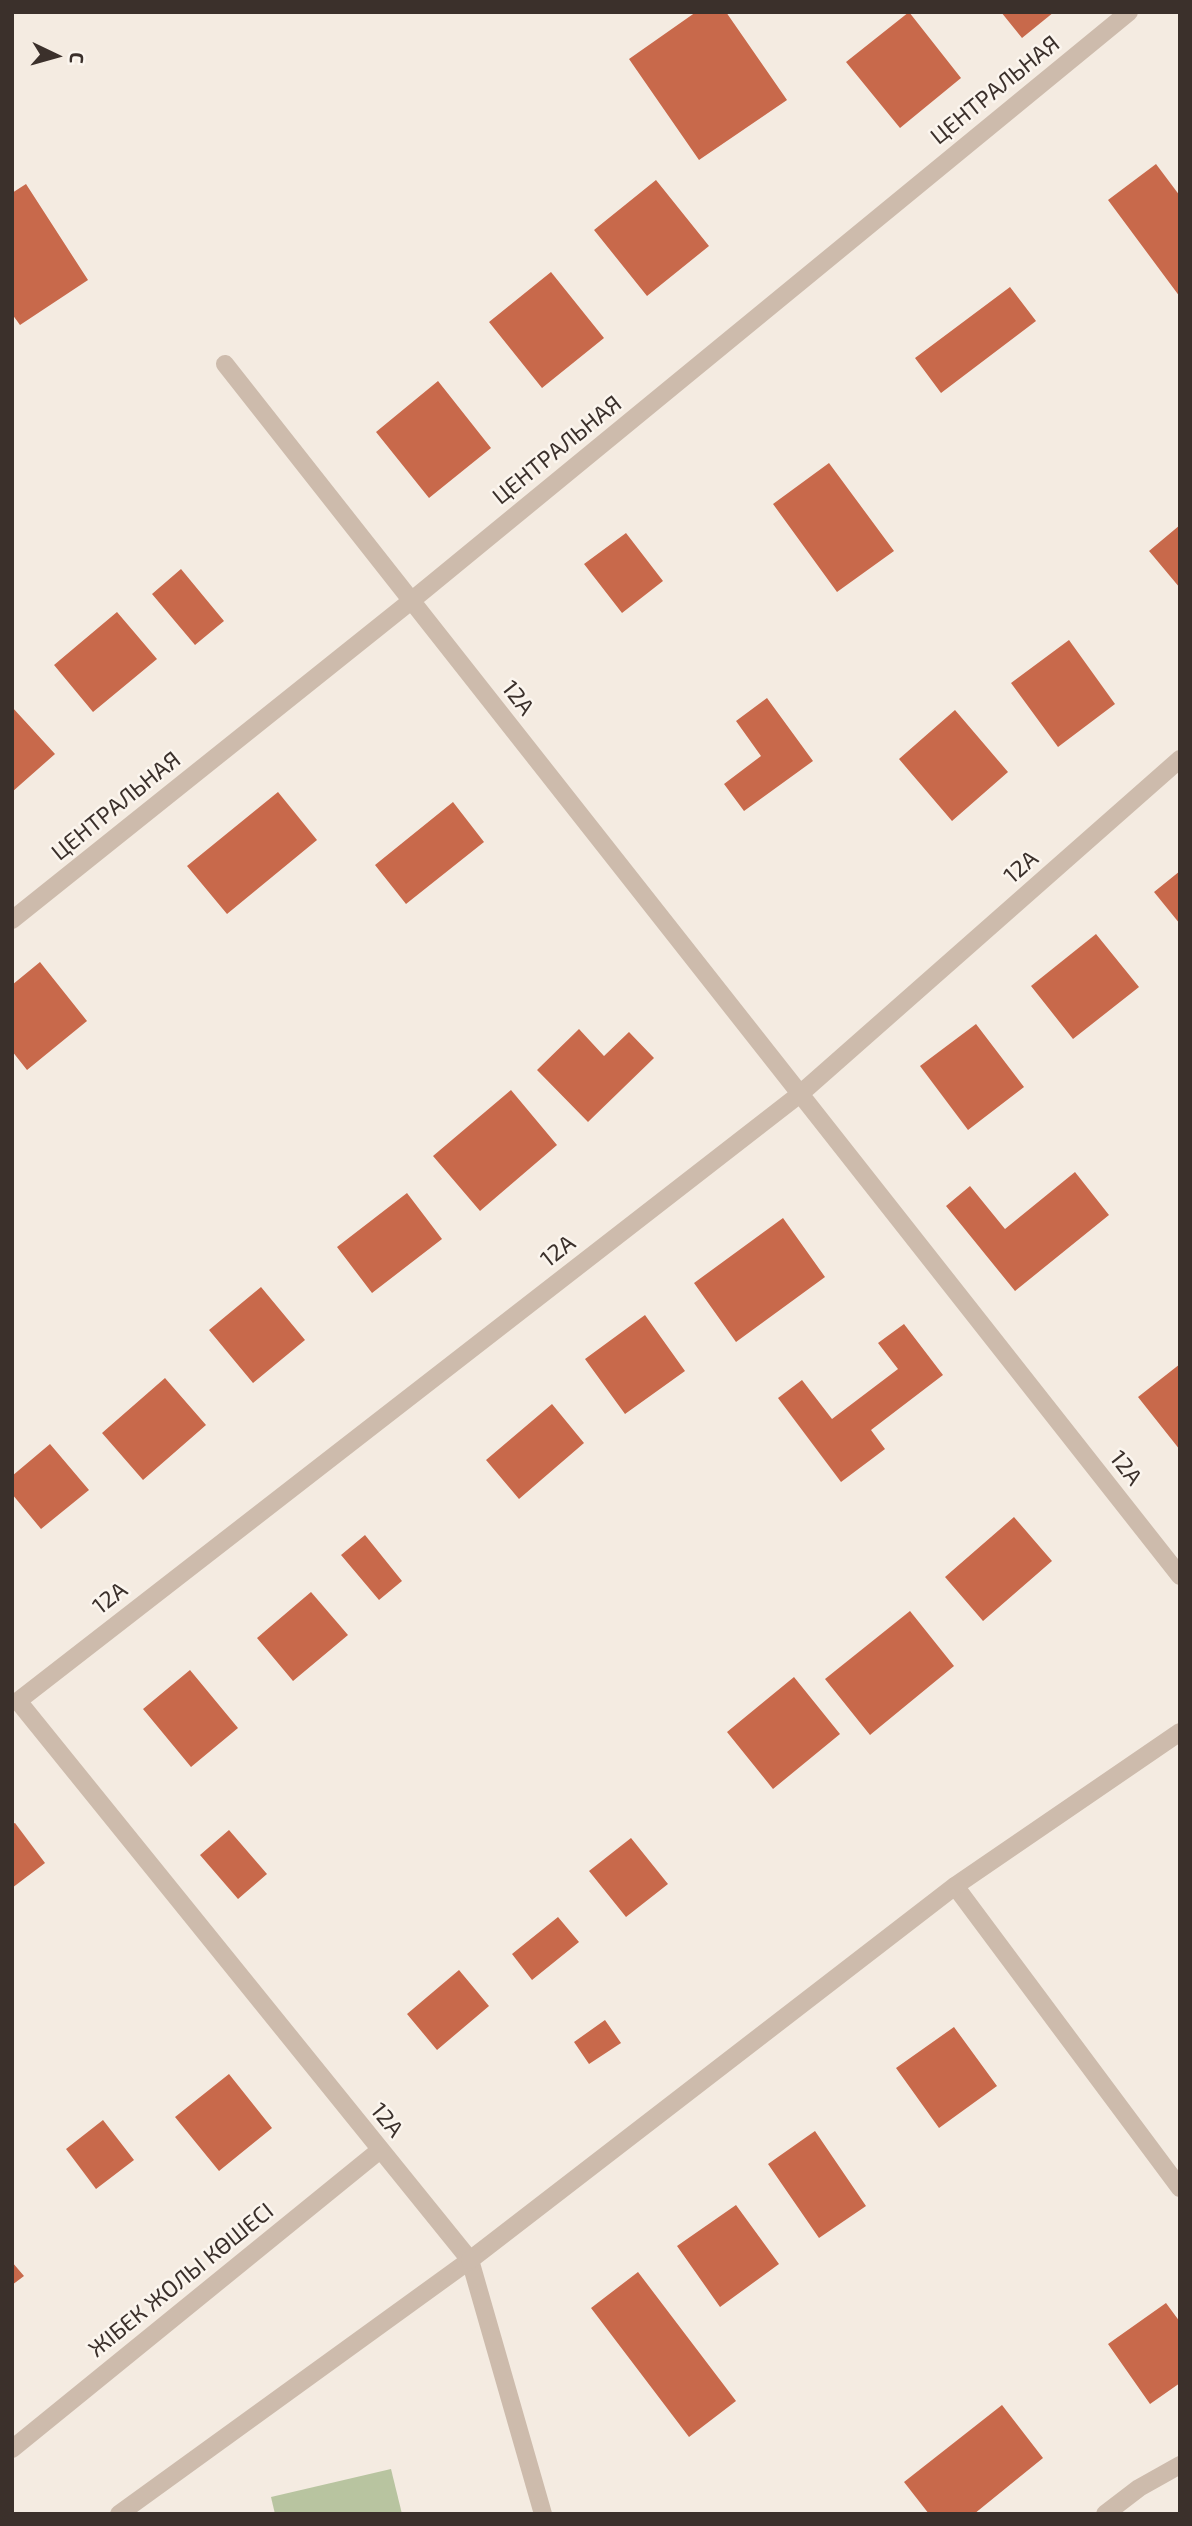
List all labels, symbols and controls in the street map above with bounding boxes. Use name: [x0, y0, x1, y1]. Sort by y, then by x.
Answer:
north arrow: [21, 21, 91, 91]
street label: ЦЕНТРАЛЬНАЯ: [925, 30, 1065, 150]
text: С: [65, 51, 89, 64]
street label: ЦЕНТРАЛЬНАЯ: [487, 390, 627, 510]
street label: 12А: [496, 675, 540, 721]
street label: ЦЕНТРАЛЬНАЯ: [46, 746, 186, 866]
street label: 12А: [998, 845, 1044, 889]
street label: 12А: [535, 1229, 581, 1273]
street label: 12А: [1104, 1445, 1148, 1491]
street label: 12А: [87, 1576, 133, 1620]
street label: 12А: [365, 2097, 409, 2143]
street label: ЖІБЕК ЖОЛЫ КӨШЕСІ: [83, 2197, 279, 2363]

